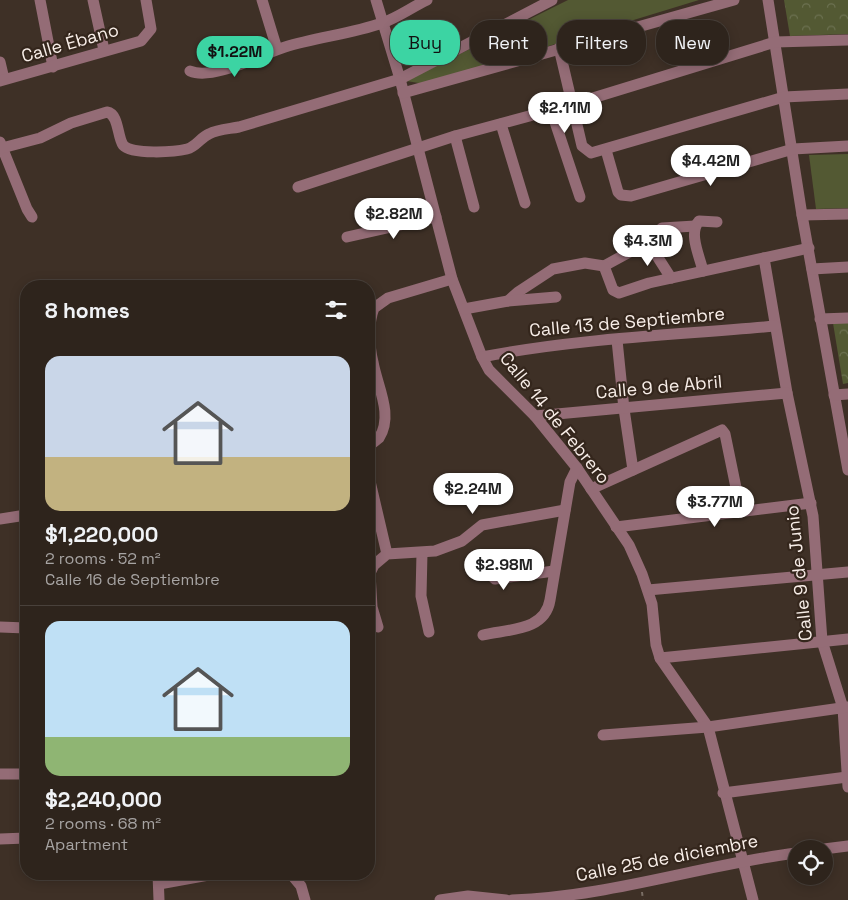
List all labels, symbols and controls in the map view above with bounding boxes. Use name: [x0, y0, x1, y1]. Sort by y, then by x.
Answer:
street label: Calle Ébano: [19, 18, 121, 67]
chip: Buy: [390, 20, 460, 65]
chip: Rent: [470, 20, 547, 65]
chip: Filters: [557, 20, 646, 65]
chip: New: [656, 20, 729, 65]
pin: $1.22M: [194, 36, 276, 78]
text: $1.22M: [208, 41, 262, 62]
pin: $2.11M: [524, 92, 606, 134]
text: $2.11M: [539, 97, 591, 118]
pin: $4.42M: [670, 144, 752, 187]
text: $4.42M: [682, 150, 740, 171]
pin: $2.82M: [353, 198, 435, 240]
text: $2.82M: [365, 203, 423, 224]
pin: $4.3M: [613, 224, 683, 267]
text: $4.3M: [624, 230, 672, 251]
icon: filters: [322, 296, 350, 324]
text: 8 homes: [45, 297, 130, 324]
street label: Calle 13 de Septiembre: [528, 301, 726, 342]
street label: Calle 14 de Febrero: [495, 347, 616, 488]
street label: Calle 9 de Abril: [595, 370, 723, 403]
icon: home: [153, 388, 243, 478]
pin: $2.24M: [432, 472, 514, 515]
text: $2.24M: [444, 478, 502, 499]
pin: $3.77M: [674, 486, 756, 528]
text: $3.77M: [687, 491, 743, 512]
street label: Calle 9 de Junio: [780, 504, 817, 642]
text: $1,220,000: [45, 521, 158, 548]
text: 2 rooms · 52 m²: [45, 548, 161, 569]
pin: $2.98M: [463, 548, 545, 591]
text: $2.98M: [475, 554, 533, 575]
text: Calle 16 de Septiembre: [45, 569, 220, 590]
icon: home: [153, 654, 243, 744]
text: $2,240,000: [45, 786, 162, 813]
text: 2 rooms · 68 m²: [45, 813, 161, 834]
street label: Calle 25 de diciembre: [574, 829, 760, 886]
text: Apartment: [45, 834, 128, 855]
map controls: [788, 840, 833, 885]
button: locate: [788, 840, 833, 885]

